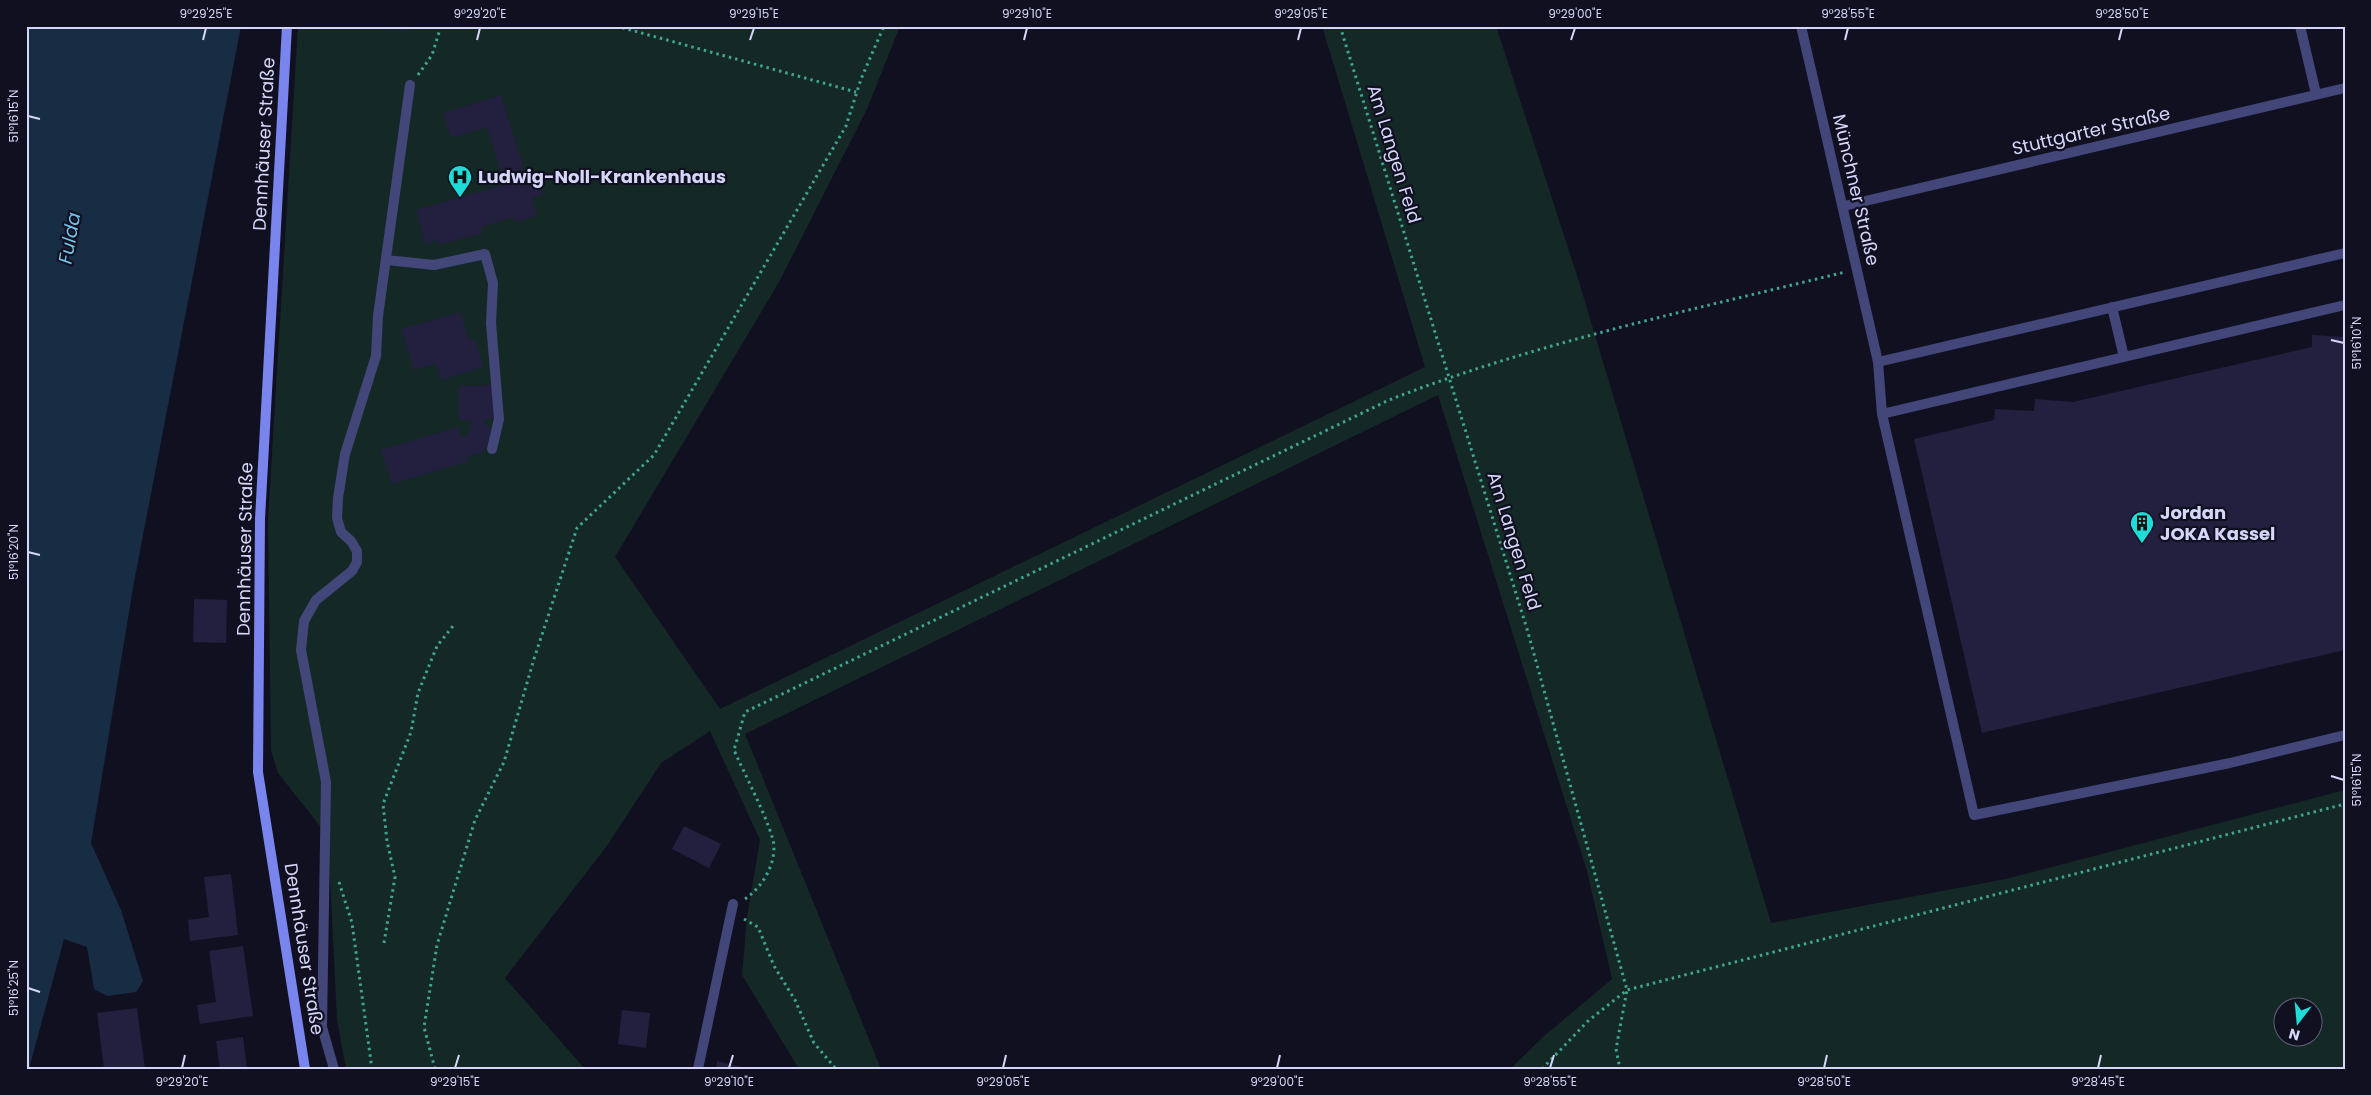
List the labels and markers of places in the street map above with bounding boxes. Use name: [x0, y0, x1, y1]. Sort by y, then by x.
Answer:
hospital icon: Ludwig-Noll-Krankenhaus: [447, 164, 473, 198]
place label: Ludwig-Noll-Krankenhaus: [478, 164, 726, 189]
place label: Jordan JOKA Kassel: [2160, 500, 2275, 546]
building icon: Jordan JOKA Kassel: [2129, 510, 2155, 544]

